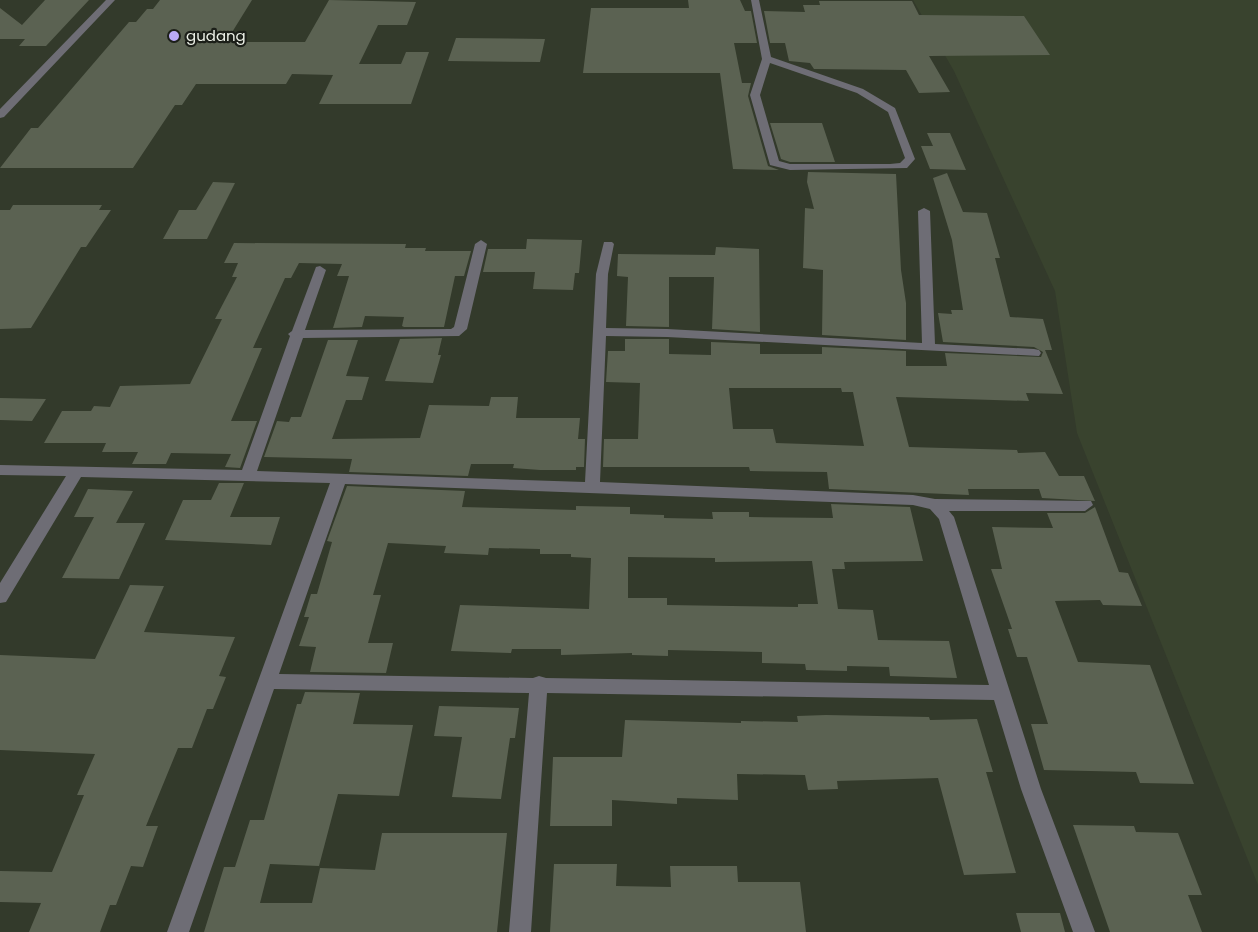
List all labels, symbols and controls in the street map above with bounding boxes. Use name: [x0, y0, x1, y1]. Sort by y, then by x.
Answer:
place label: gudang: [186, 25, 246, 46]
marker: gudang: [167, 29, 181, 43]

